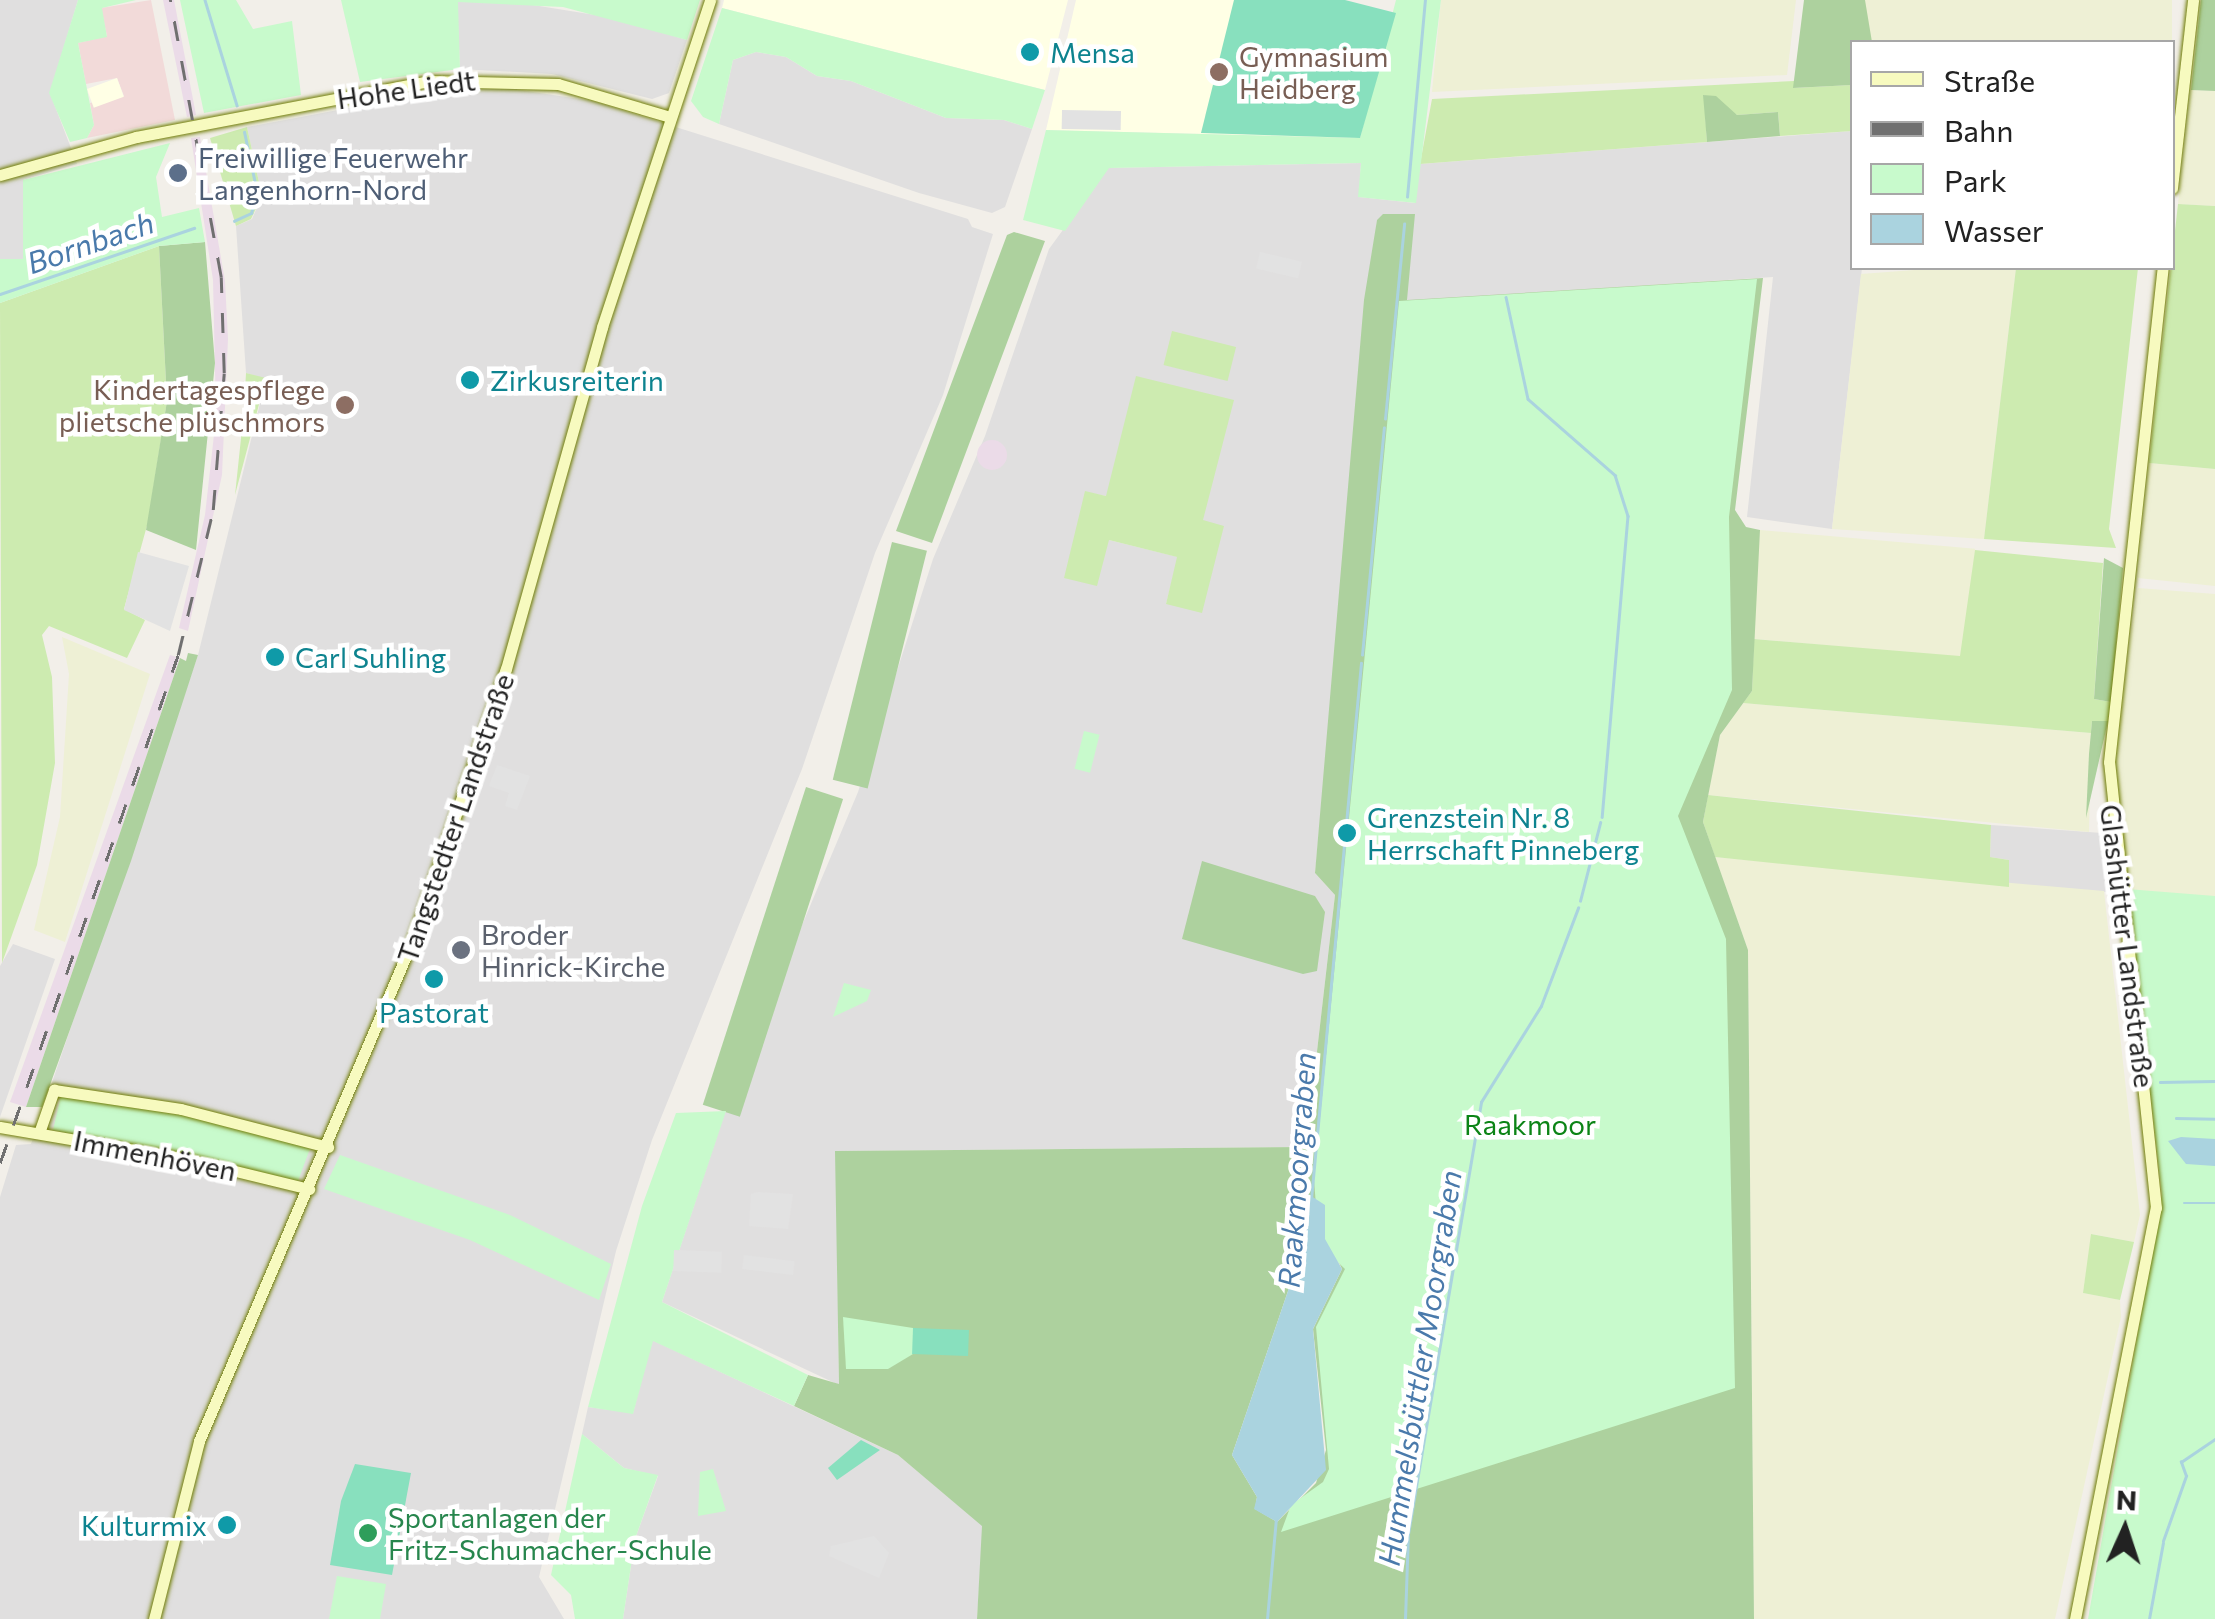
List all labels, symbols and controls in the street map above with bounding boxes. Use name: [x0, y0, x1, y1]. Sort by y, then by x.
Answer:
place label: Mensa: [1050, 35, 1135, 69]
place label: Gymnasium Heidberg: [1239, 39, 1388, 105]
legend: [1850, 40, 2175, 270]
marker: Mensa: [1019, 41, 1041, 63]
marker: Gymnasium Heidberg: [1208, 61, 1230, 83]
text: Straße: [1944, 61, 2035, 98]
street label: Hohe Liedt: [335, 63, 477, 115]
text: Bahn: [1944, 111, 2013, 148]
place label: Freiwillige Feuerwehr Langenhorn-Nord: [198, 140, 468, 206]
text: Park: [1944, 161, 2007, 198]
marker: Freiwillige Feuerwehr Langenhorn-Nord: [167, 162, 189, 184]
water label: Bornbach: [22, 204, 158, 280]
text: Wasser: [1944, 211, 2044, 248]
place label: Zirkusreiterin: [490, 363, 664, 397]
marker: Zirkusreiterin: [459, 369, 481, 391]
place label: Kindertagespflege plietsche plüschmors: [59, 372, 325, 438]
marker: Kindertagespflege plietsche plüschmors: [334, 394, 356, 416]
place label: Carl Suhling: [295, 640, 446, 674]
marker: Carl Suhling: [264, 646, 286, 668]
street label: Tangstedter Landstraße: [390, 669, 520, 967]
place label: Grenzstein Nr. 8 Herrschaft Pinneberg: [1367, 800, 1639, 866]
street label: Glashütter Landstraße: [2094, 802, 2162, 1090]
marker: Grenzstein Nr. 8 Herrschaft Pinneberg: [1336, 822, 1358, 844]
place label: Broder Hinrick-Kirche: [481, 917, 665, 983]
marker: Broder Hinrick-Kirche: [450, 939, 472, 961]
marker: Pastorat: [423, 968, 445, 990]
place label: Pastorat: [379, 995, 489, 1029]
water label: Raakmoorgraben: [1270, 1051, 1322, 1289]
park label: Raakmoor: [1464, 1107, 1596, 1141]
street label: Immenhöven: [71, 1123, 239, 1187]
water label: Hummelsbüttler Moorgraben: [1370, 1168, 1468, 1568]
north arrow: [2075, 1479, 2175, 1579]
text: N: [2115, 1482, 2138, 1517]
place label: Sportanlagen der Fritz-Schumacher-Schule: [388, 1500, 712, 1566]
place label: Kulturmix: [81, 1508, 207, 1542]
marker: Kulturmix: [216, 1514, 238, 1536]
marker: Sportanlagen der Fritz-Schumacher-Schule: [357, 1522, 379, 1544]

